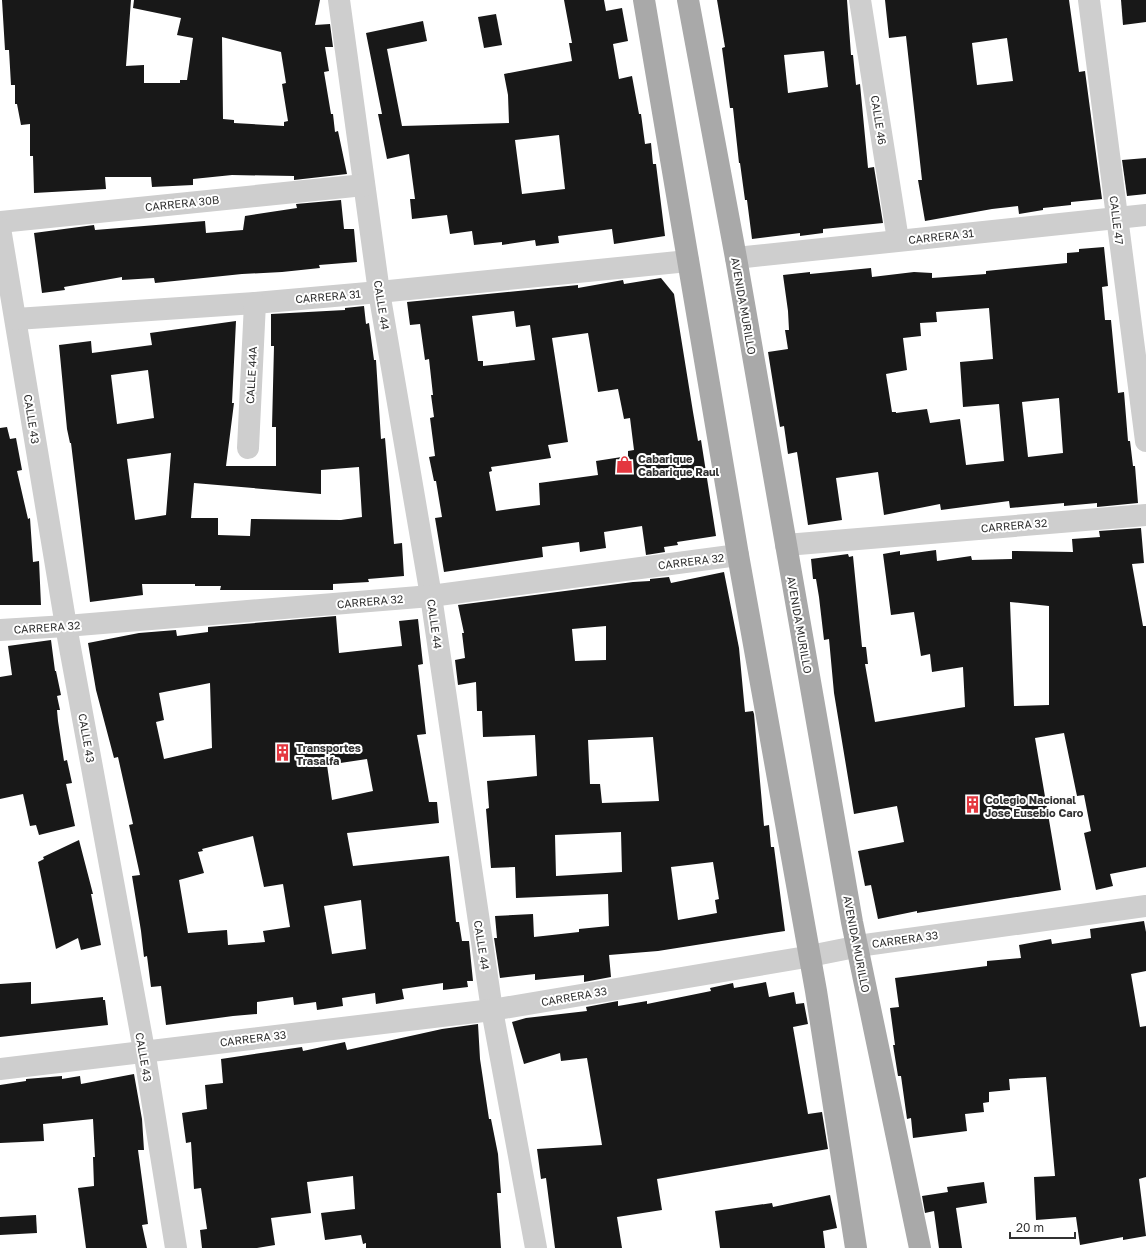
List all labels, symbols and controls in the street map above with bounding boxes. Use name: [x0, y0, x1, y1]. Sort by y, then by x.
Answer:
street label: CALLE 46: [869, 94, 889, 146]
street label: CARRERA 30B: [144, 193, 220, 213]
street label: CALLE 47: [1108, 195, 1126, 245]
street label: CARRERA 31: [908, 226, 974, 246]
street label: AVENIDA MURILLO: [729, 256, 759, 356]
street label: CALLE 44: [372, 279, 392, 331]
street label: CARRERA 31: [295, 287, 361, 305]
street label: CALLE 44A: [243, 345, 259, 404]
street label: CALLE 43: [22, 393, 42, 445]
place label: Cabarique Cabarique Raul: [638, 452, 720, 478]
shop icon: Cabarique Cabarique Raul: [615, 454, 635, 474]
street label: CARRERA 32: [980, 516, 1048, 534]
street label: CARRERA 32: [657, 550, 725, 572]
street label: AVENIDA MURILLO: [785, 575, 815, 675]
street label: CARRERA 32: [336, 592, 404, 610]
street label: CALLE 44: [425, 598, 445, 650]
street label: CARRERA 32: [13, 618, 81, 636]
street label: CALLE 43: [76, 712, 98, 764]
place label: Transportes Trasalfa: [296, 741, 361, 767]
building icon: Transportes Trasalfa: [273, 743, 293, 763]
place label: Colegio Nacional Jose Eusebio Caro: [985, 793, 1084, 819]
building icon: Colegio Nacional Jose Eusebio Caro: [962, 795, 982, 815]
street label: AVENIDA MURILLO: [841, 894, 873, 994]
street label: CALLE 44: [472, 919, 492, 971]
street label: CARRERA 33: [871, 928, 939, 950]
street label: CARRERA 33: [540, 984, 608, 1008]
street label: CARRERA 33: [219, 1027, 287, 1049]
street label: CALLE 43: [133, 1031, 155, 1083]
scale bar: [1010, 1214, 1075, 1240]
text: 20 m: [1016, 1220, 1044, 1235]

